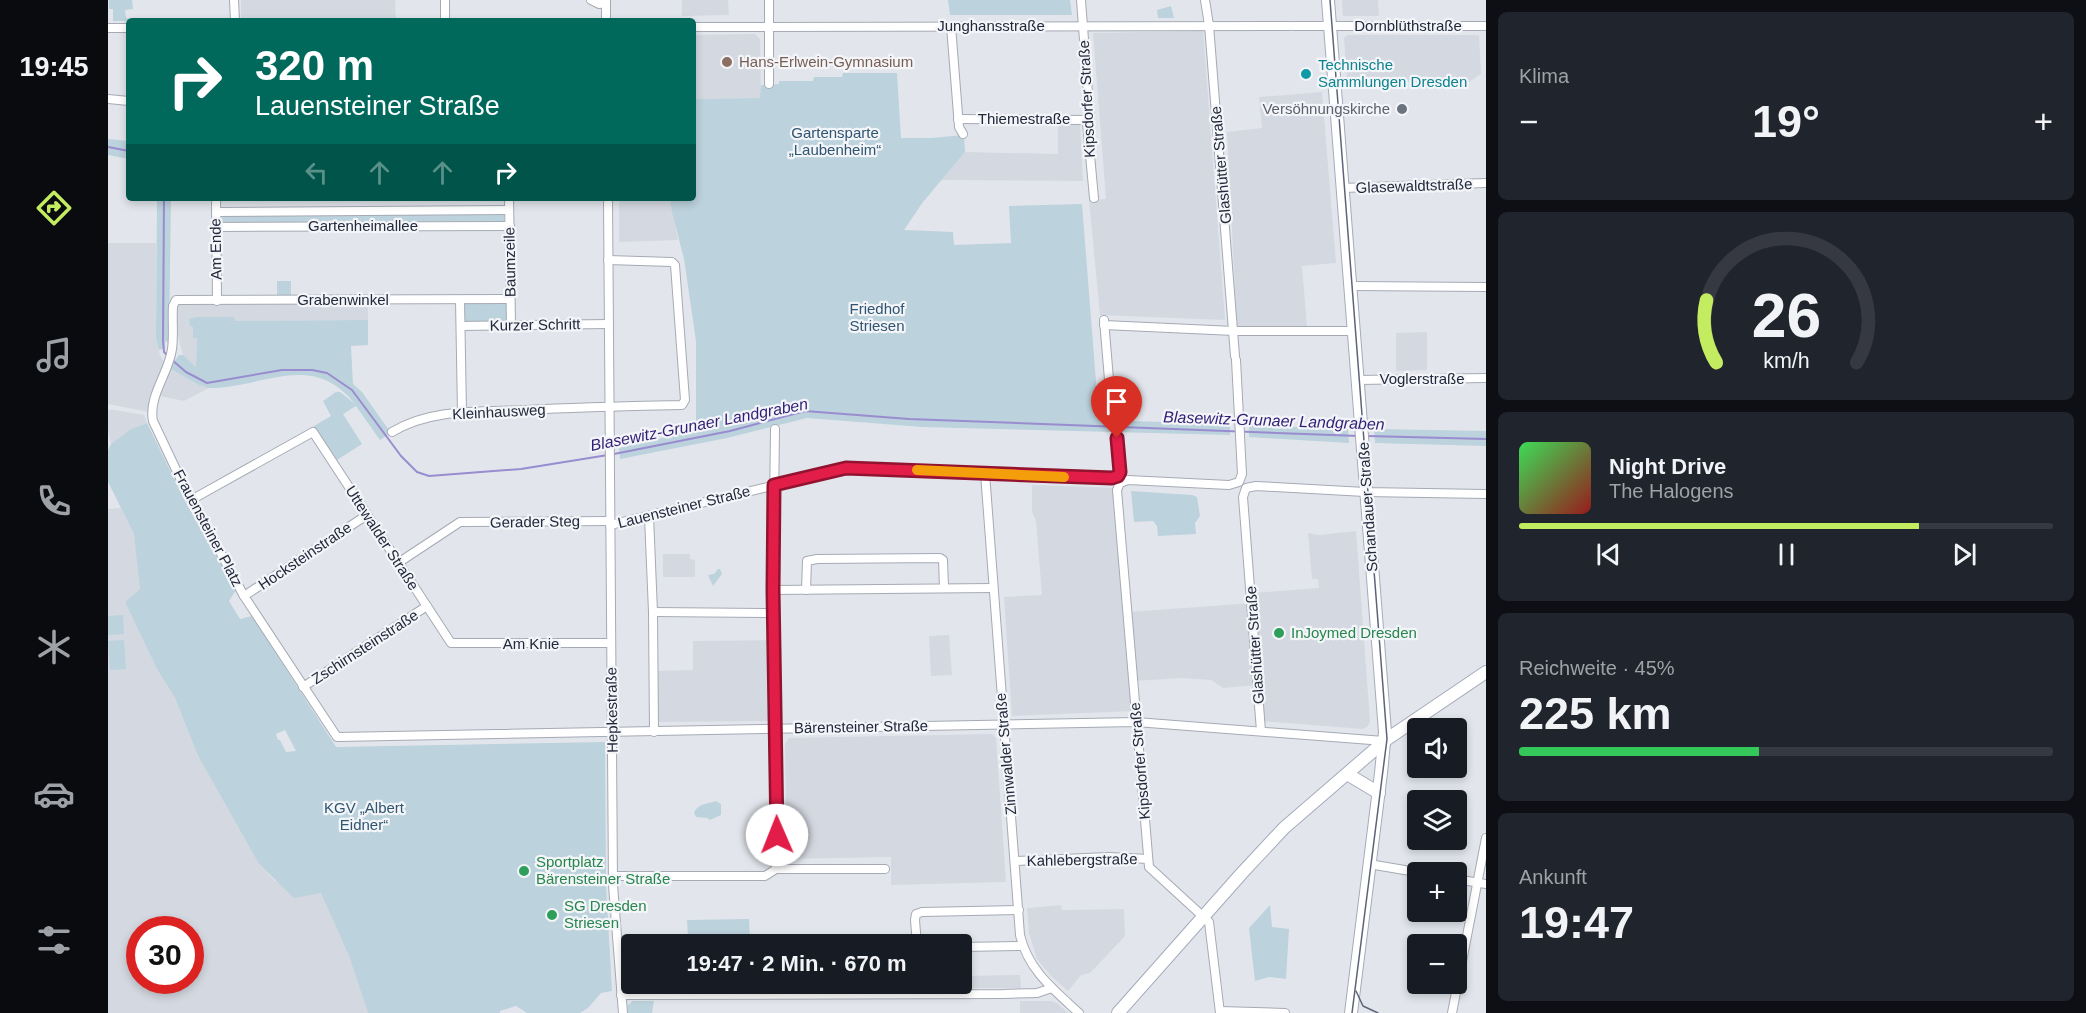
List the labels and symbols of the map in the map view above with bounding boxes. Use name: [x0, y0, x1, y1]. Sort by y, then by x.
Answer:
street label: Junghansstraße: [937, 17, 1045, 34]
street label: Dornblüthstraße: [1354, 17, 1462, 34]
street label: Kipsdorfer Straße: [1075, 40, 1098, 158]
place label: Hans-Erlwein-Gymnasium: [739, 53, 913, 70]
marker: Hans-Erlwein-Gymnasium: [720, 55, 734, 69]
place label: Technische Sammlungen Dresden: [1318, 56, 1467, 90]
marker: Technische Sammlungen Dresden: [1299, 67, 1313, 81]
place label: Versöhnungskirche: [1262, 100, 1390, 117]
marker: Versöhnungskirche: [1395, 102, 1409, 116]
street label: Glashütter Straße: [1207, 105, 1234, 225]
street label: Thiemestraße: [978, 110, 1070, 127]
park label: Gartensparte „Laubenheim“: [789, 124, 881, 158]
street label: Glasewaldtstraße: [1355, 175, 1473, 196]
street label: Gartenheimallee: [308, 217, 418, 234]
street label: Am Ende: [206, 218, 225, 280]
street label: Baumzeile: [500, 227, 519, 297]
street label: Grabenwinkel: [297, 291, 389, 308]
park label: Friedhof Striesen: [849, 300, 905, 334]
street label: Kurzer Schritt: [489, 315, 581, 334]
street label: Voglerstraße: [1379, 370, 1465, 387]
pin: [1091, 376, 1142, 438]
water label: Blasewitz‐Grunaer Landgraben: [589, 395, 810, 454]
street label: Kleinhausweg: [452, 401, 546, 422]
water label: Blasewitz‐Grunaer Landgraben: [1163, 408, 1385, 433]
street label: Schandauer Straße: [1354, 442, 1381, 573]
street label: Frauensteiner Platz: [170, 466, 246, 589]
street label: Uttewalder Straße: [342, 482, 422, 593]
street label: Lauensteiner Straße: [616, 482, 752, 531]
street label: Gerader Steg: [490, 512, 580, 531]
street label: Hocksteinstraße: [255, 518, 354, 593]
street label: Glashütter Straße: [1242, 585, 1267, 705]
street label: Zschirnsteinstraße: [308, 606, 421, 687]
place label: InJoymed Dresden: [1291, 624, 1417, 641]
marker: InJoymed Dresden: [1272, 626, 1286, 640]
street label: Am Knie: [503, 635, 559, 652]
street label: Hepkestraße: [602, 667, 621, 753]
street label: Zinnwalder Straße: [992, 692, 1019, 816]
street label: Kipsdorfer Straße: [1126, 702, 1153, 820]
street label: Bärensteiner Straße: [794, 717, 928, 736]
park label: KGV „Albert Eidner“: [324, 799, 405, 833]
position arrow: [745, 803, 809, 867]
street label: Kahlebergstraße: [1026, 850, 1138, 869]
place label: Sportplatz Bärensteiner Straße: [536, 853, 670, 887]
marker: Sportplatz Bärensteiner Straße: [517, 864, 531, 878]
place label: SG Dresden Striesen: [564, 897, 647, 931]
marker: SG Dresden Striesen: [545, 908, 559, 922]
speed limit sign: 30: [126, 916, 204, 994]

